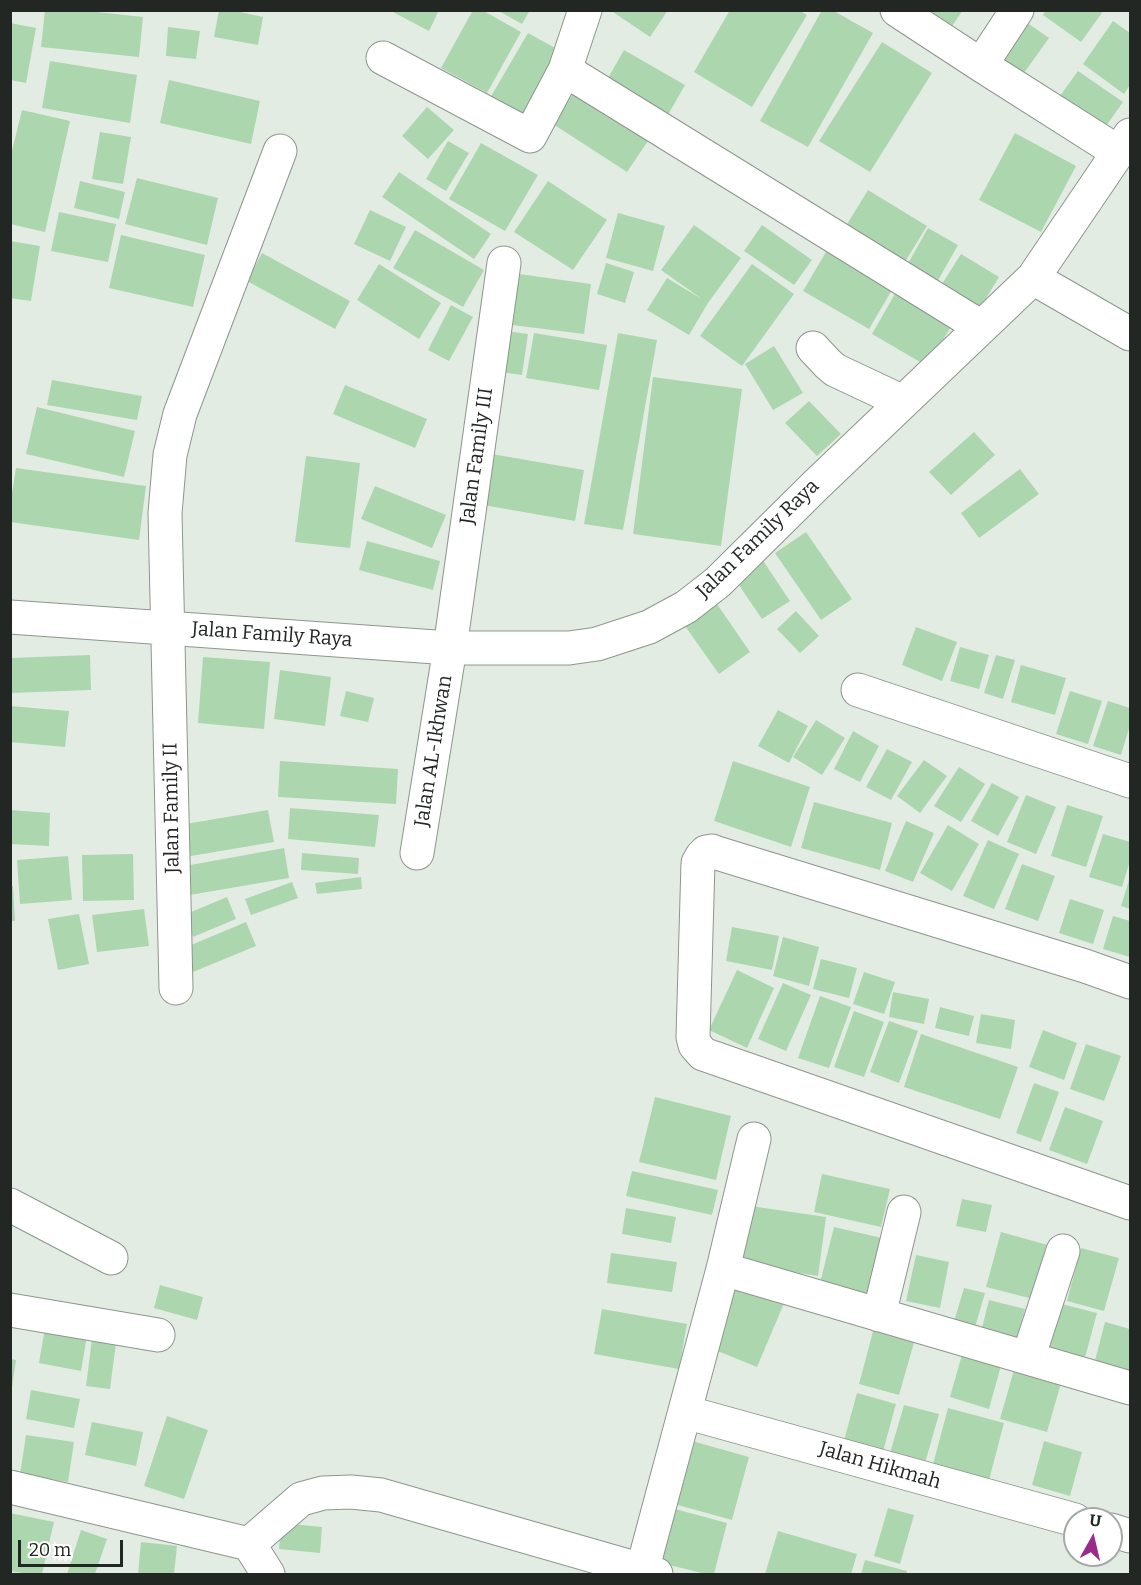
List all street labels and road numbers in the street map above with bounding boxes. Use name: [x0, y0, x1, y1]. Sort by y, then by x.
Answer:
street label: Jalan Family III: [456, 386, 498, 526]
street label: Jalan Family Raya: [692, 474, 824, 604]
street label: Jalan Family Raya: [191, 617, 353, 653]
street label: Jalan AL-Ikhwan: [410, 673, 458, 829]
street label: Jalan Family II: [159, 742, 185, 874]
street label: Jalan Hikmah: [816, 1437, 944, 1495]

